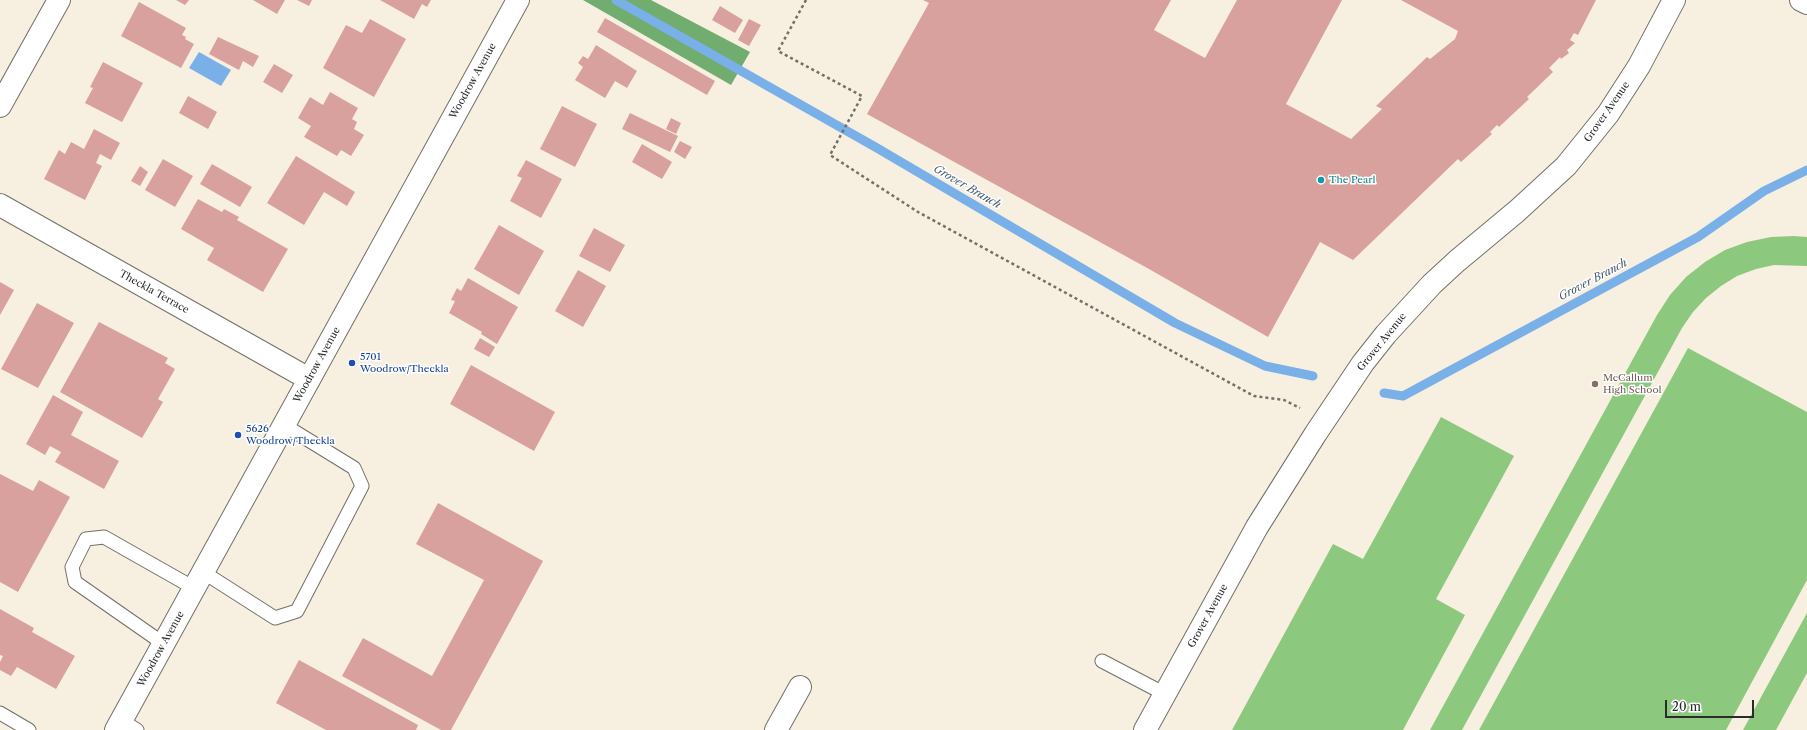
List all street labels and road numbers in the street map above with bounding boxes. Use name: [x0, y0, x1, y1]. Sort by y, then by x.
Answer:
street label: Woodrow Avenue: [447, 41, 499, 121]
street label: Grover Avenue: [1582, 79, 1632, 145]
street label: Theckla Terrace: [117, 268, 191, 316]
street label: Grover Avenue: [1355, 311, 1409, 373]
street label: Woodrow Avenue: [291, 325, 343, 405]
street label: Grover Avenue: [1186, 582, 1230, 650]
street label: Woodrow Avenue: [135, 609, 187, 689]

